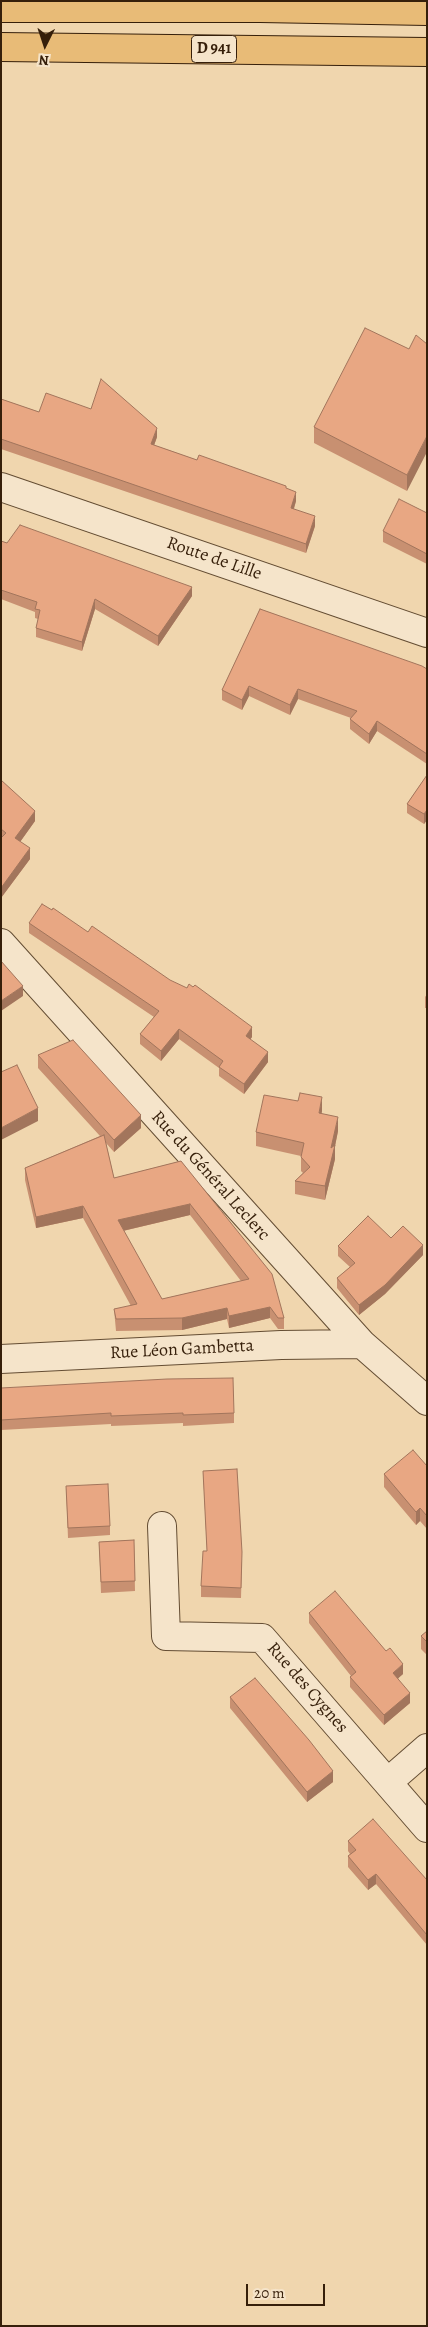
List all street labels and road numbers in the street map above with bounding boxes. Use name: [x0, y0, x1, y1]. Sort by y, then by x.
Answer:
road number: D 941: [192, 36, 236, 62]
street label: Route de Lille: [164, 533, 264, 585]
street label: Rue du Général Leclerc: [146, 1107, 274, 1245]
street label: Rue Léon Gambetta: [109, 1335, 255, 1365]
street label: Rue des Cygnes: [262, 1638, 352, 1738]

